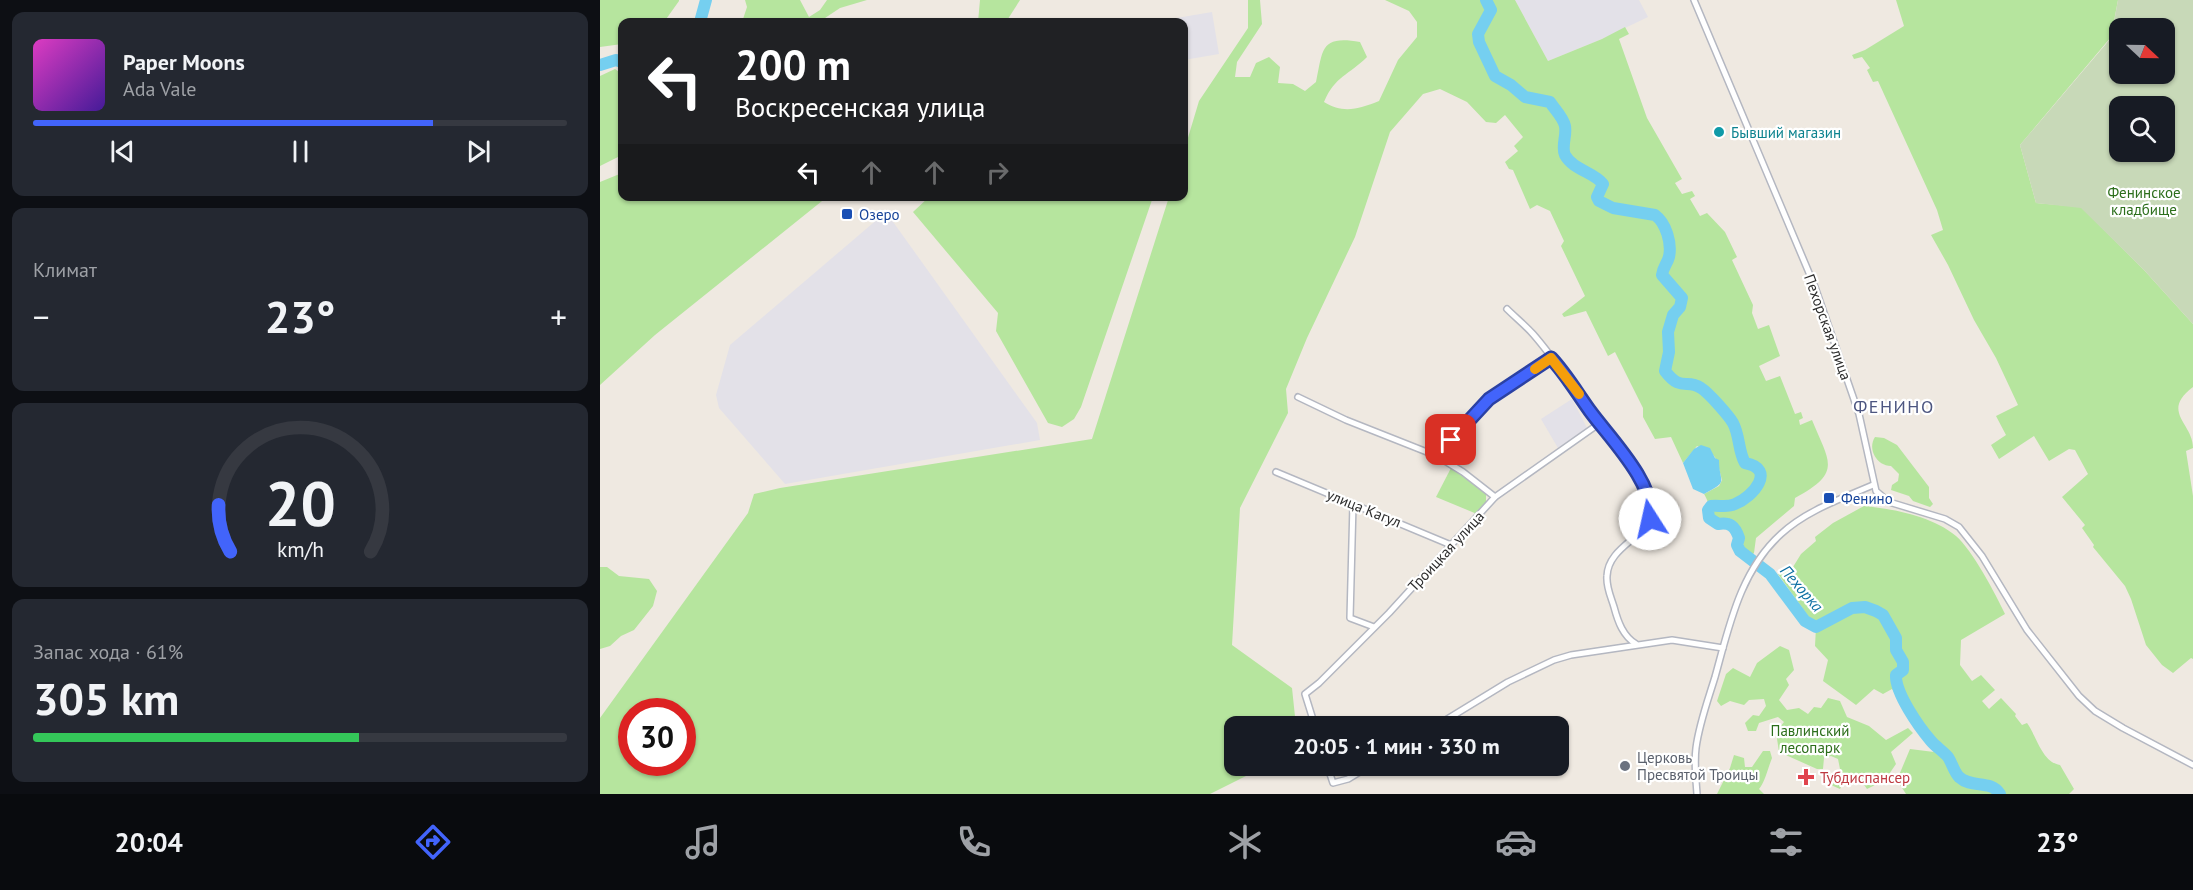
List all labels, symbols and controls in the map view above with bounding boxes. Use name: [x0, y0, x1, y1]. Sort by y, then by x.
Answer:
north arrow: [2109, 18, 2175, 84]
map controls: [2109, 18, 2175, 162]
text: 200 m: [735, 37, 851, 92]
icon: left: [636, 42, 714, 120]
text: Paper Moons: [123, 48, 245, 76]
text: Ada Vale: [123, 76, 196, 102]
text: Воскресенская улица: [735, 90, 985, 124]
button: search: [2109, 96, 2175, 162]
place label: Бывший магазин: [1731, 123, 1841, 142]
marker: Бывший магазин: [1712, 125, 1726, 139]
icon: previous: [106, 135, 139, 168]
icon: pause: [284, 135, 317, 168]
icon: next: [462, 135, 495, 168]
icon: left: [792, 156, 825, 189]
icon: ahead: [855, 156, 888, 189]
icon: ahead: [918, 156, 951, 189]
icon: right: [981, 156, 1014, 189]
park label: Фенинское кладбище: [2107, 183, 2181, 219]
place label: Озеро: [859, 205, 900, 224]
marker: Озеро: [840, 207, 854, 221]
text: Климат: [33, 257, 97, 283]
street label: Пехорская улица: [1800, 271, 1856, 383]
text: 23°: [265, 287, 335, 345]
text: −: [33, 295, 50, 338]
text: +: [550, 295, 567, 338]
district label: ФЕНИНО: [1853, 395, 1935, 418]
pin: [1425, 414, 1476, 465]
icon: arrive: [1434, 423, 1467, 456]
text: 20: [265, 462, 335, 543]
street label: улица Кагул: [1324, 484, 1404, 532]
position arrow: [1618, 487, 1682, 551]
place label: Фенино: [1841, 489, 1893, 508]
marker: Фенино: [1822, 491, 1836, 505]
street label: Троицкая улица: [1404, 507, 1488, 595]
text: km/h: [276, 535, 323, 563]
water label: Пехорка: [1776, 561, 1828, 616]
text: Запас хода · 61%: [33, 639, 183, 665]
text: 305 km: [33, 669, 179, 727]
speed limit sign: 30: [618, 698, 696, 776]
park label: Павлинский лесопарк: [1771, 721, 1849, 757]
text: 20:05 · 1 мин · 330 m: [1293, 732, 1500, 760]
place label: Церковь Пресвятой Троицы: [1637, 748, 1758, 784]
marker: Церковь Пресвятой Троицы: [1618, 759, 1632, 773]
marker: Тубдиспансер: [1797, 768, 1815, 786]
place label: Тубдиспансер: [1820, 768, 1910, 787]
icon: directions: [412, 821, 454, 863]
icon: music: [682, 821, 724, 863]
icon: phone: [953, 821, 995, 863]
icon: climate: [1224, 821, 1266, 863]
icon: car: [1495, 821, 1537, 863]
icon: filters: [1765, 821, 1807, 863]
text: 20:04: [114, 825, 183, 859]
text: 23°: [2036, 825, 2079, 859]

